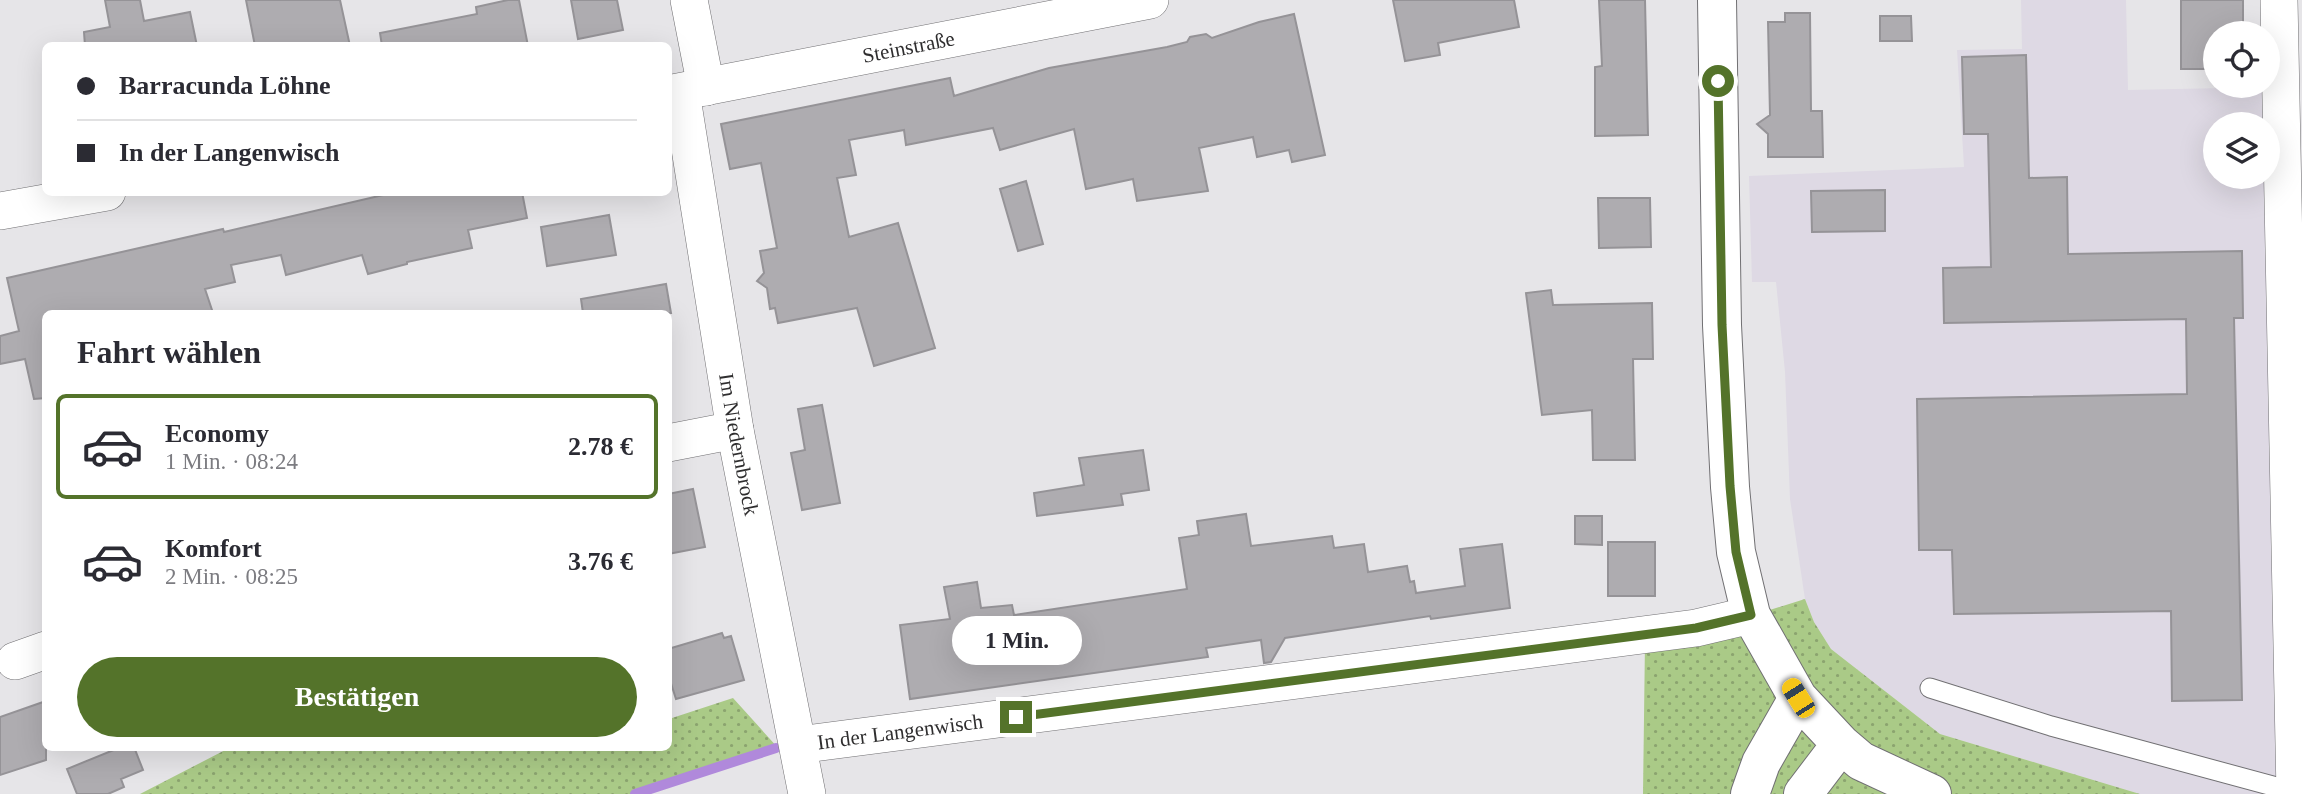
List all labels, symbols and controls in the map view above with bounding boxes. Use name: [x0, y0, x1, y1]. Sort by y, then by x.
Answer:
map controls: [2203, 21, 2280, 189]
button: locate: [2203, 21, 2280, 98]
street label: Steinstraße: [860, 26, 957, 68]
route start: [1702, 65, 1734, 97]
text: Barracunda Löhne: [119, 71, 331, 100]
button: layers: [2203, 112, 2280, 189]
text: In der Langenwisch: [119, 138, 340, 167]
text: Fahrt wählen: [77, 334, 261, 370]
street label: Im Niedernbrock: [714, 371, 764, 518]
icon: car: [81, 415, 144, 478]
text: Economy: [165, 419, 269, 448]
text: 2.78 €: [568, 432, 633, 461]
text: 1 Min. · 08:24: [165, 449, 298, 474]
icon: car: [81, 530, 144, 593]
text: Komfort: [165, 534, 262, 563]
text: 3.76 €: [568, 547, 633, 576]
text: 2 Min. · 08:25: [165, 564, 298, 589]
callout: 1 Min.: [951, 616, 1081, 664]
text: 1 Min.: [985, 628, 1049, 653]
button: Bestätigen: [77, 657, 637, 737]
car: [1778, 675, 1819, 721]
route end: [1000, 701, 1032, 733]
street label: In der Langenwisch: [816, 709, 985, 754]

